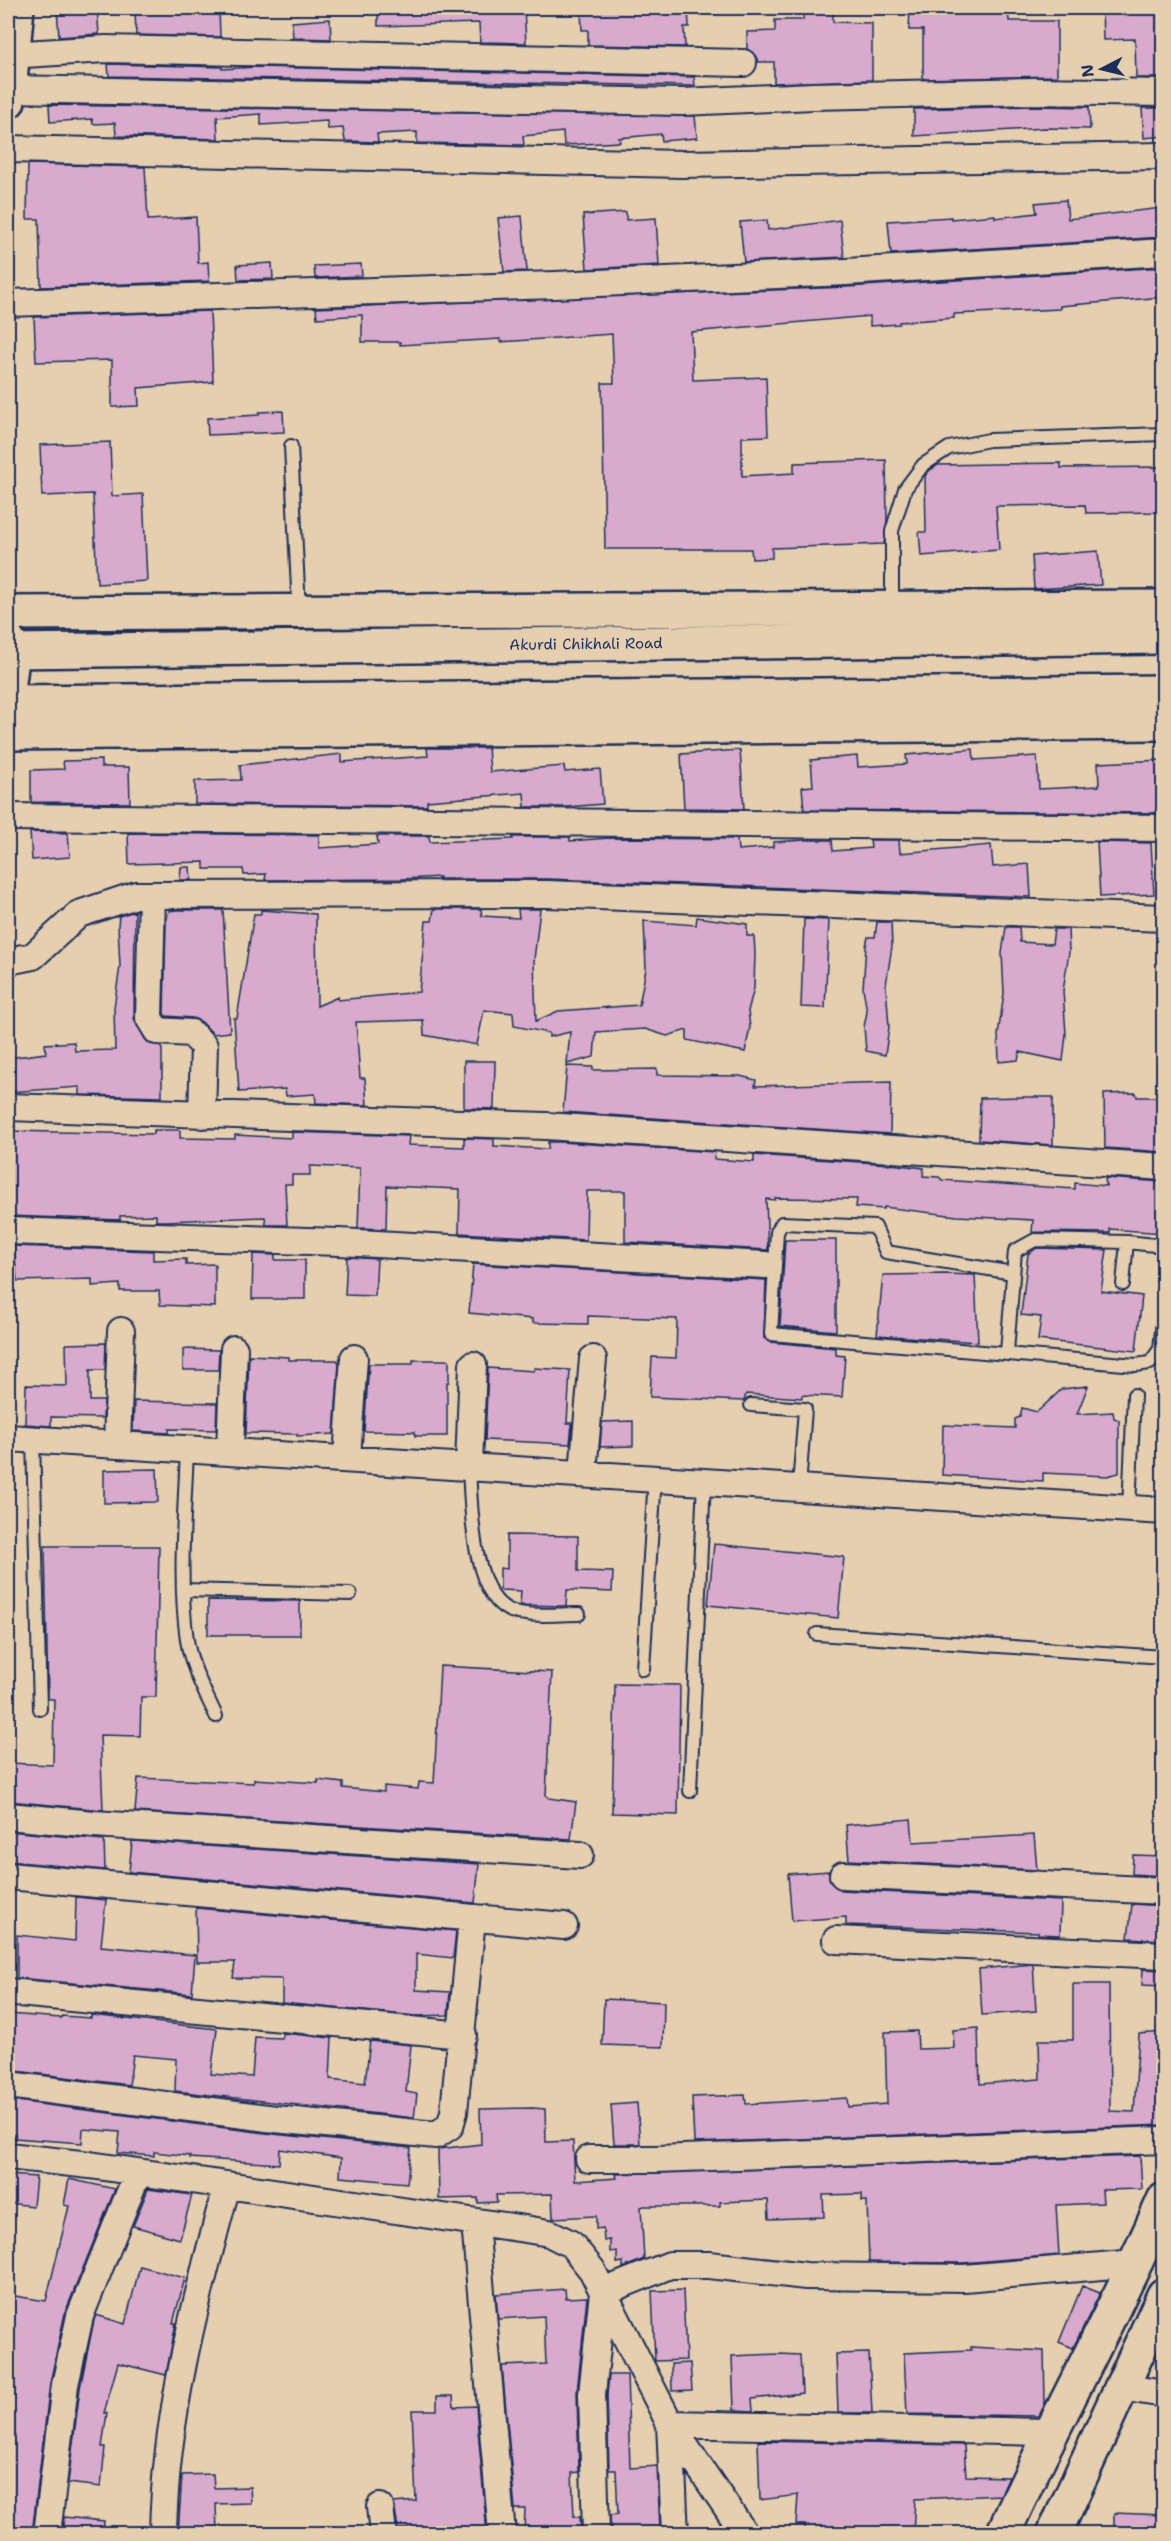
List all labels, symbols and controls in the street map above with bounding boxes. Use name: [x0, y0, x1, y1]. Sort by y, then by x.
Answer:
north arrow: [1072, 39, 1132, 99]
text: N: [1076, 63, 1099, 78]
street label: Akurdi Chikhali Road: [509, 633, 663, 655]

